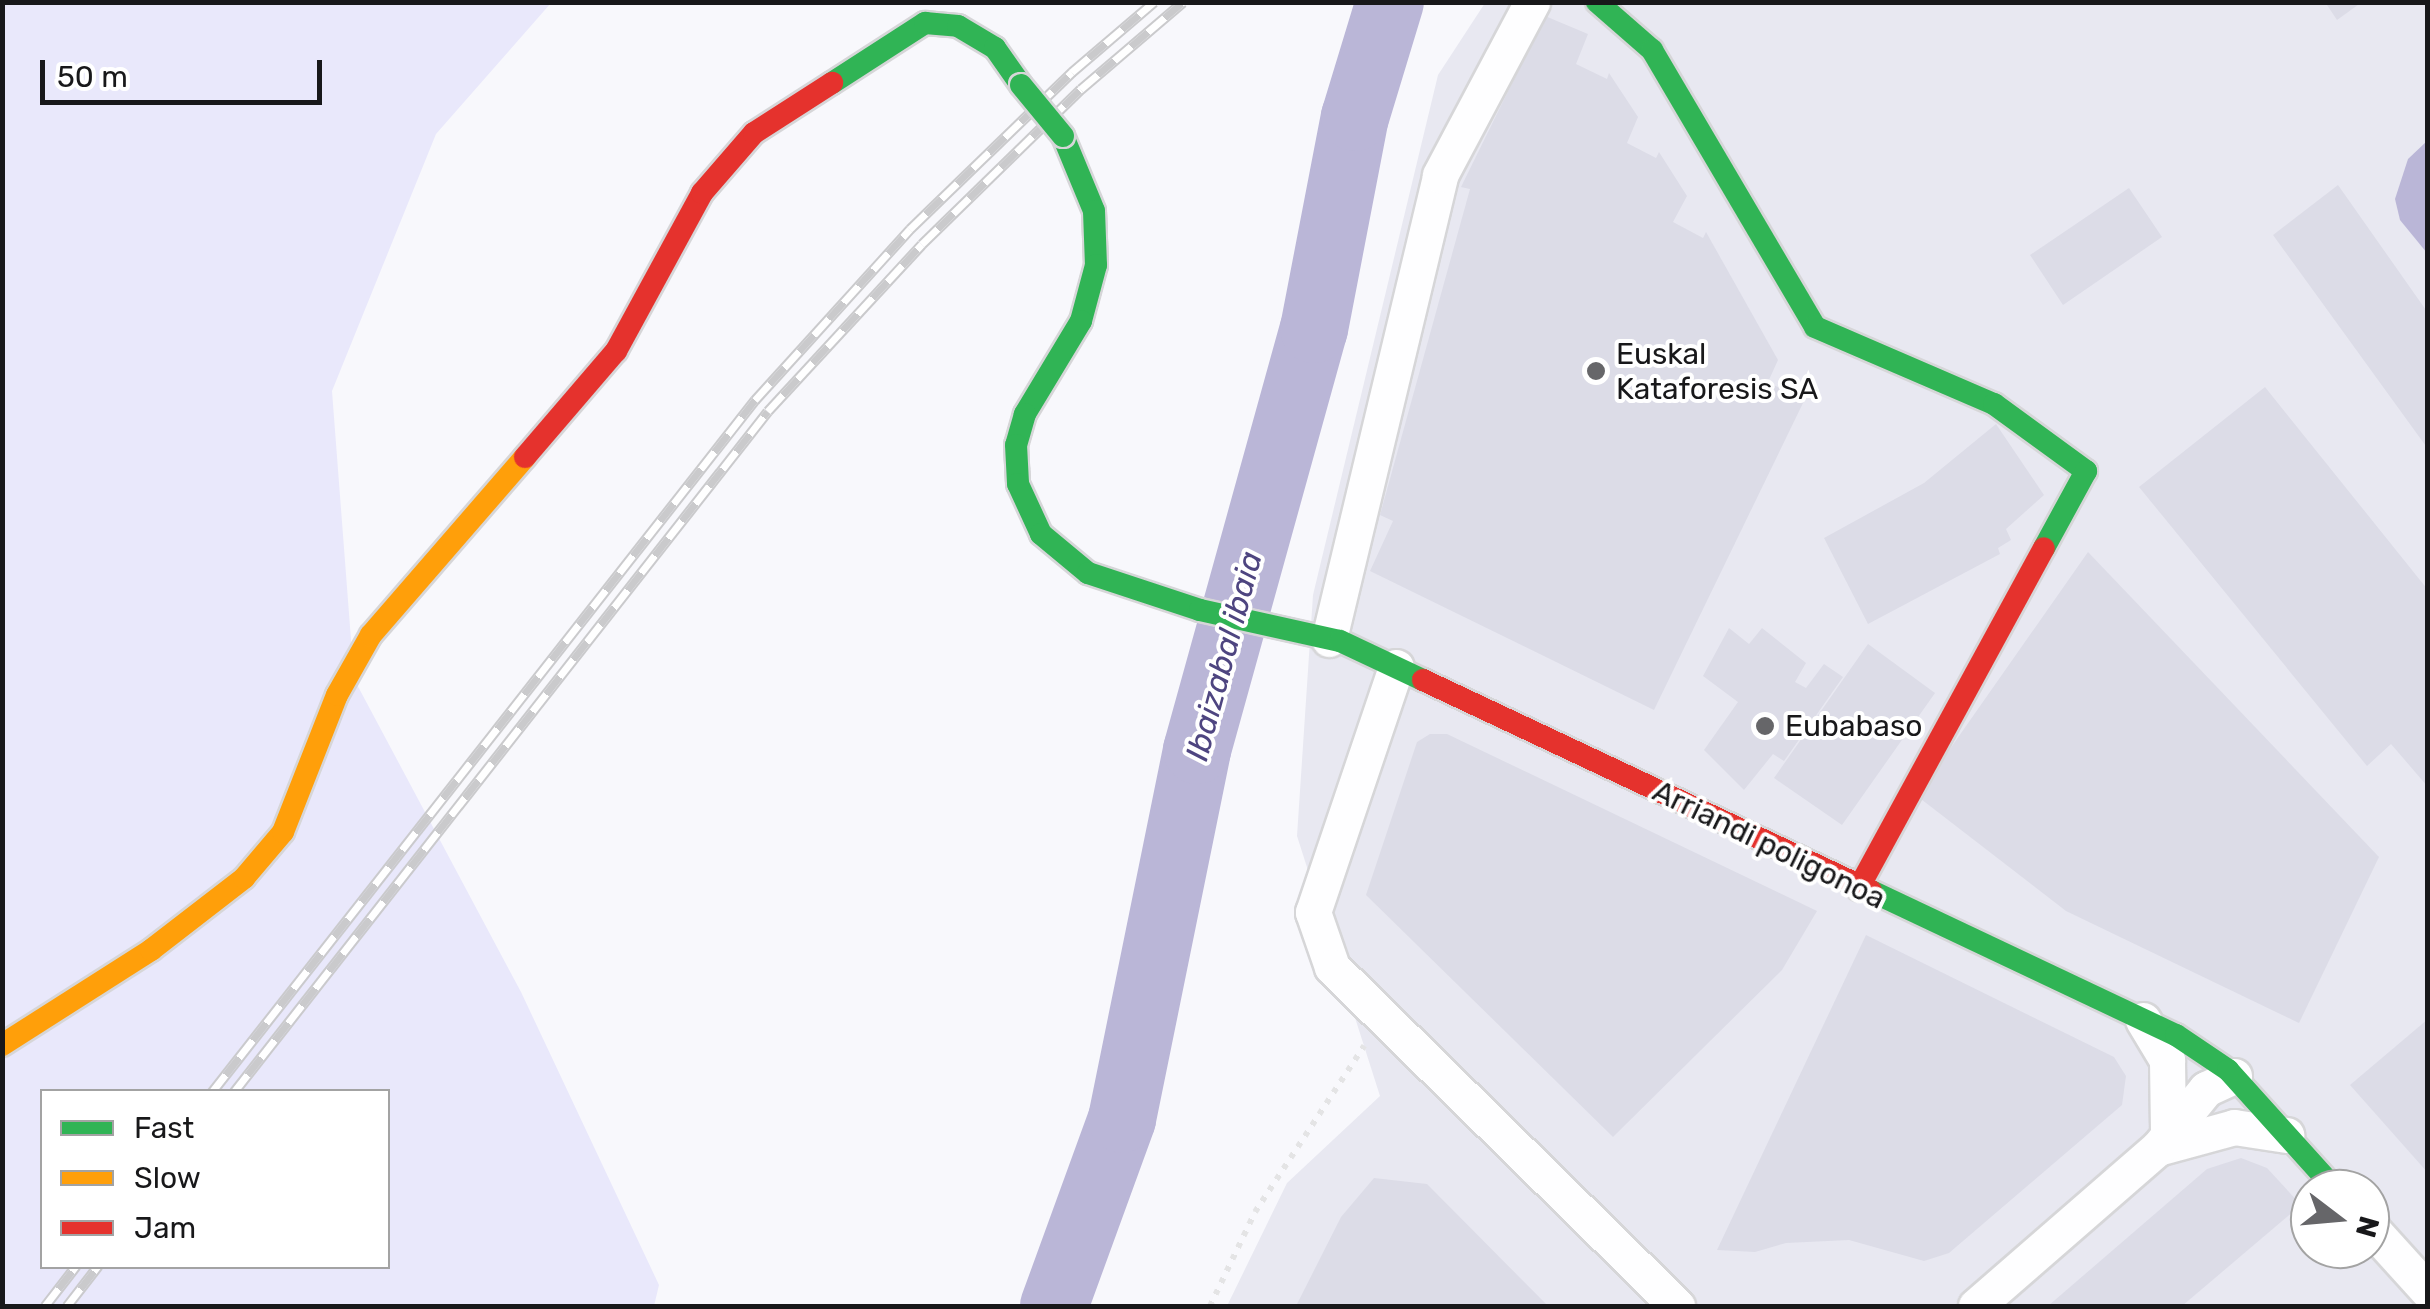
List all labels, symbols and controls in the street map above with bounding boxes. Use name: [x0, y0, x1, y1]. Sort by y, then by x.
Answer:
scale bar: [45, 40, 328, 102]
text: 50 m: [57, 59, 128, 95]
place label: Euskal Kataforesis SA: [1616, 336, 1818, 406]
marker: Euskal Kataforesis SA: [1585, 360, 1607, 382]
water label: Ibaizabal ibaia: [1178, 547, 1270, 765]
place label: Eubabaso: [1785, 708, 1922, 744]
marker: Eubabaso: [1754, 715, 1776, 737]
street label: Arriandi poligonoa: [1647, 773, 1891, 917]
legend: [40, 1089, 390, 1269]
text: Fast: [134, 1110, 194, 1146]
text: Slow: [134, 1160, 201, 1196]
north arrow: [2290, 1169, 2390, 1269]
text: Jam: [134, 1210, 196, 1246]
text: N: [2349, 1213, 2386, 1241]

